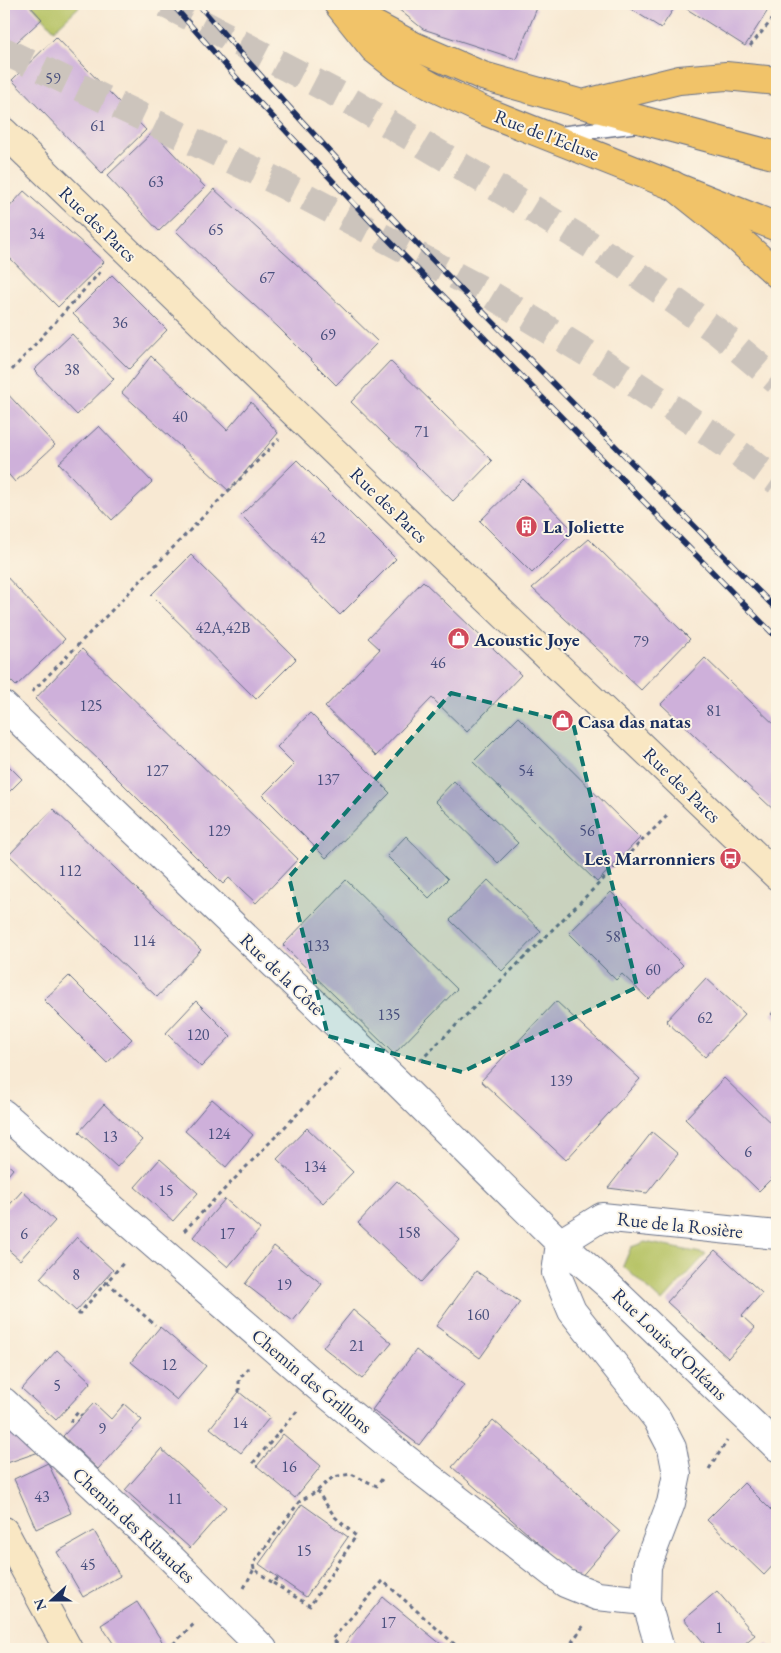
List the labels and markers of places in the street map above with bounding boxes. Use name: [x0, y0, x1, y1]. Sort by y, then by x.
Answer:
building icon: La Joliette: [515, 514, 539, 538]
place label: La Joliette: [543, 514, 624, 539]
shop icon: Acoustic Joye: [446, 627, 470, 651]
place label: Acoustic Joye: [473, 627, 580, 652]
shop icon: Casa das natas: [550, 709, 574, 733]
place label: Casa das natas: [578, 709, 691, 734]
place label: Les Marronniers: [584, 846, 715, 871]
bus stop icon: Les Marronniers: [719, 846, 743, 870]

